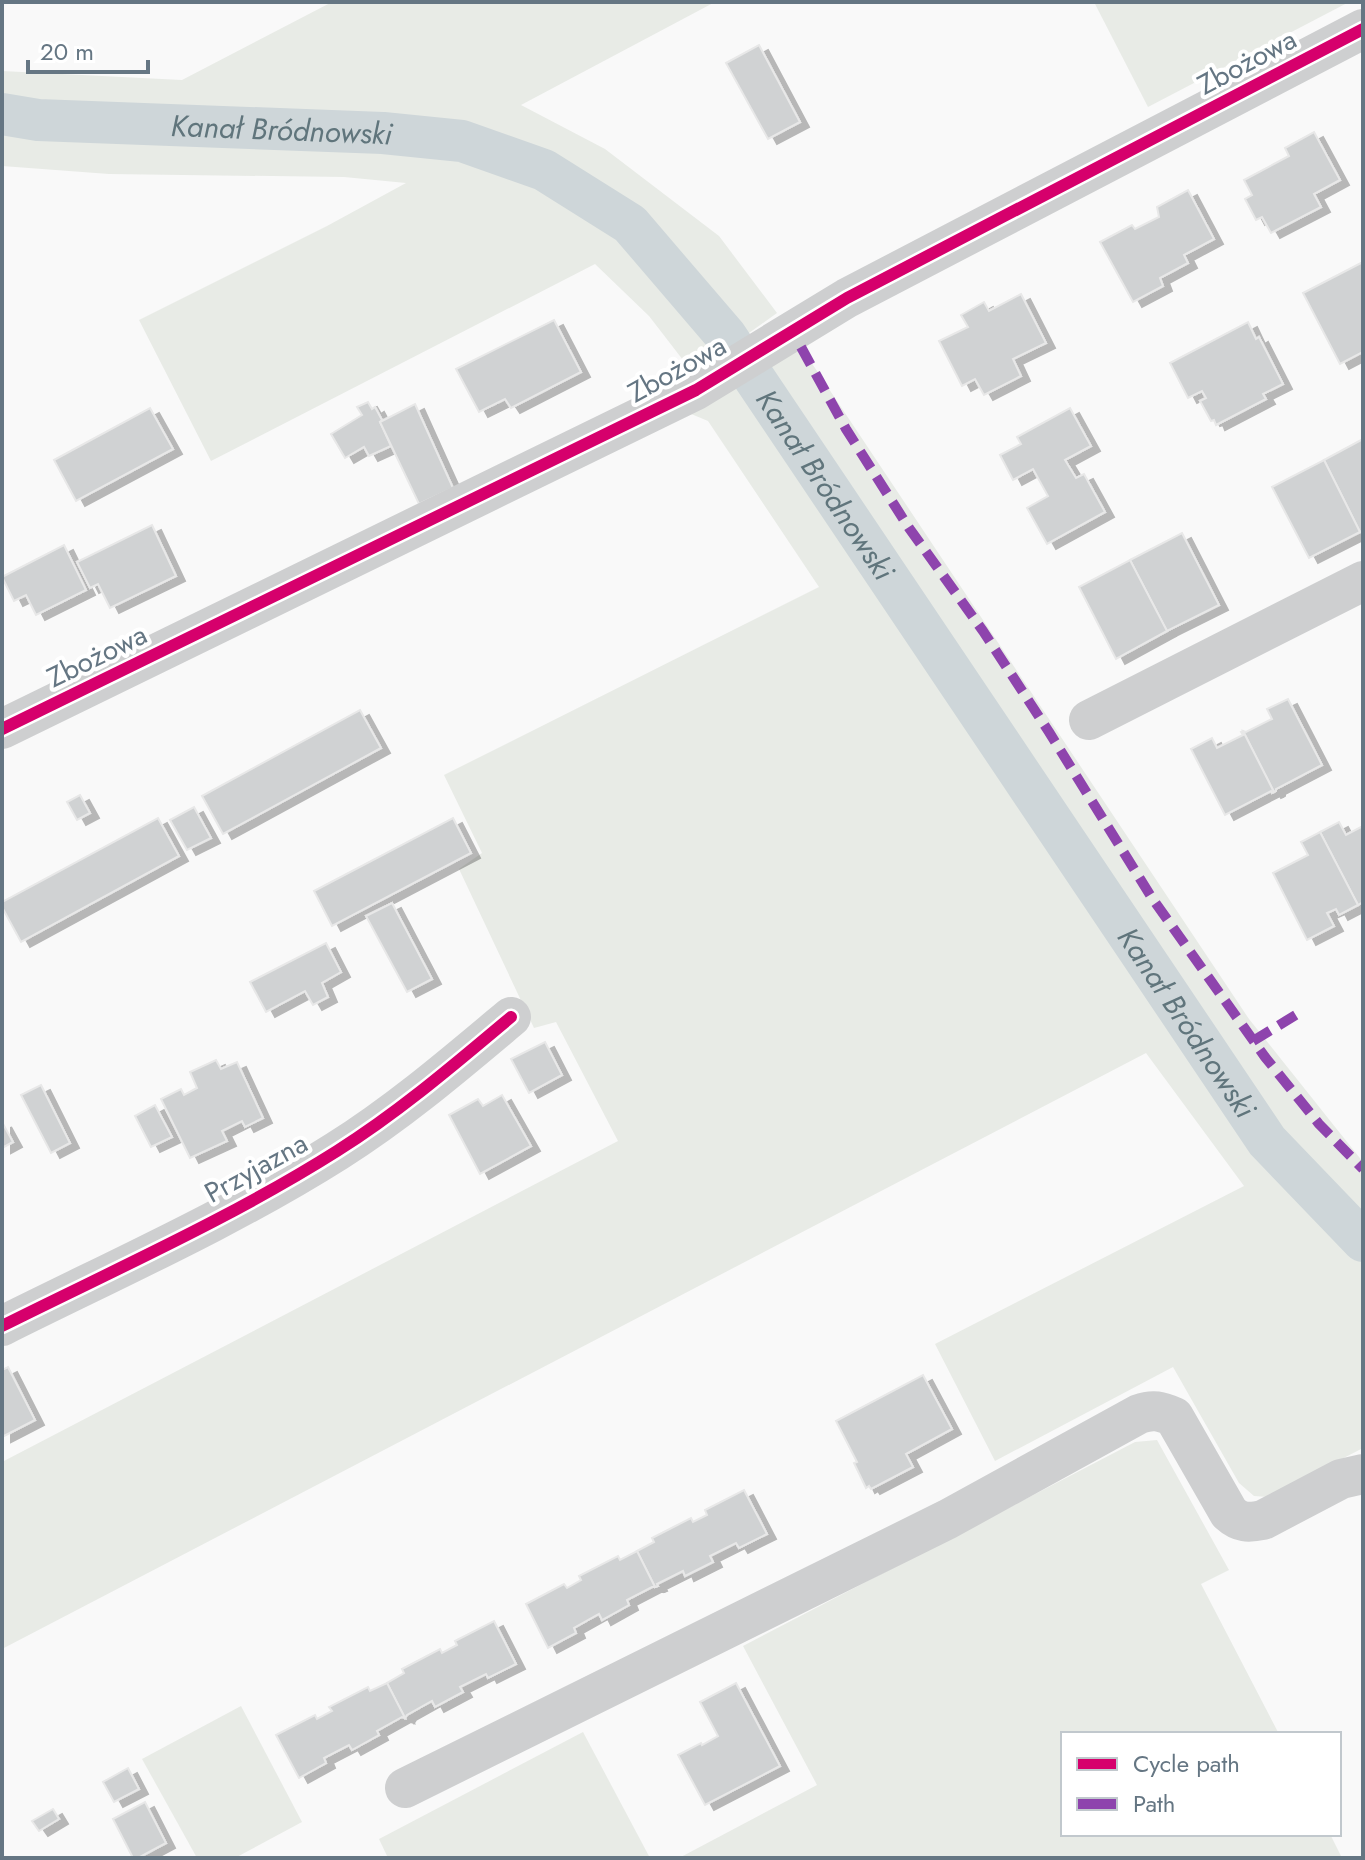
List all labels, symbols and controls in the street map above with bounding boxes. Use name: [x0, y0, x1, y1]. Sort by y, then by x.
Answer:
street label: Zbożowa: [1190, 19, 1304, 105]
scale bar: [28, 24, 148, 74]
text: 20 m: [40, 34, 94, 69]
water label: Kanał Bródnowski: [170, 104, 395, 155]
street label: Zbożowa: [620, 325, 734, 413]
water label: Kanał Bródnowski: [746, 380, 906, 589]
street label: Zbożowa: [40, 614, 154, 698]
water label: Kanał Bródnowski: [1108, 918, 1267, 1127]
street label: Przyjazna: [197, 1123, 315, 1213]
legend: [1061, 1732, 1341, 1836]
text: Cycle path: [1133, 1746, 1240, 1781]
text: Path: [1133, 1786, 1175, 1821]

